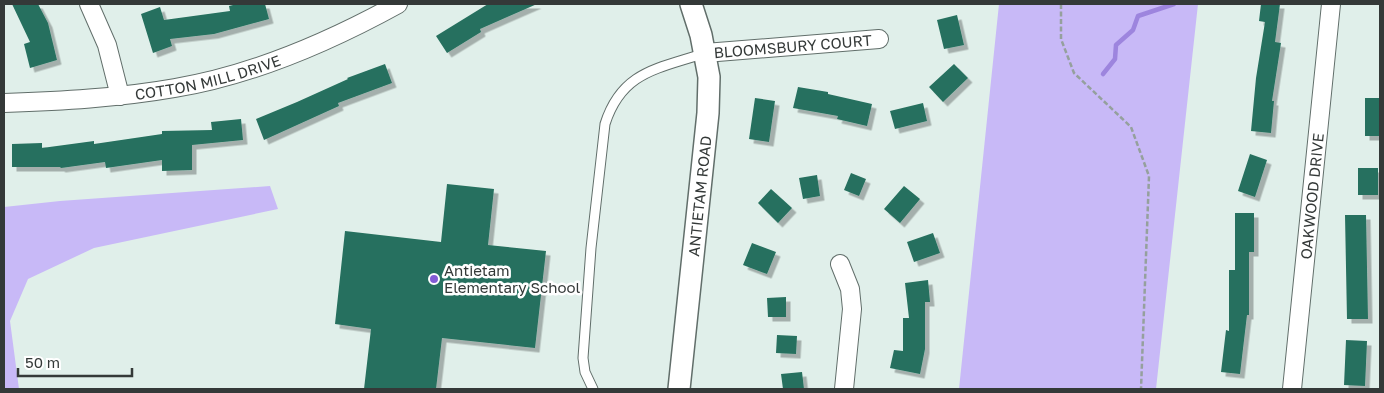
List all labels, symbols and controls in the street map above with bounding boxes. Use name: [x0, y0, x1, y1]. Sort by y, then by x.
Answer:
street label: BLOOMSBURY COURT: [713, 31, 872, 61]
street label: COTTON MILL DRIVE: [134, 51, 283, 103]
street label: OAKWOOD DRIVE: [1296, 132, 1327, 260]
street label: ANTIETAM ROAD: [684, 135, 715, 257]
place label: Antietam Elementary School: [444, 261, 580, 296]
marker: Antietam Elementary School: [428, 273, 440, 285]
scale bar: [18, 346, 131, 378]
text: 50 m: [25, 353, 60, 371]

